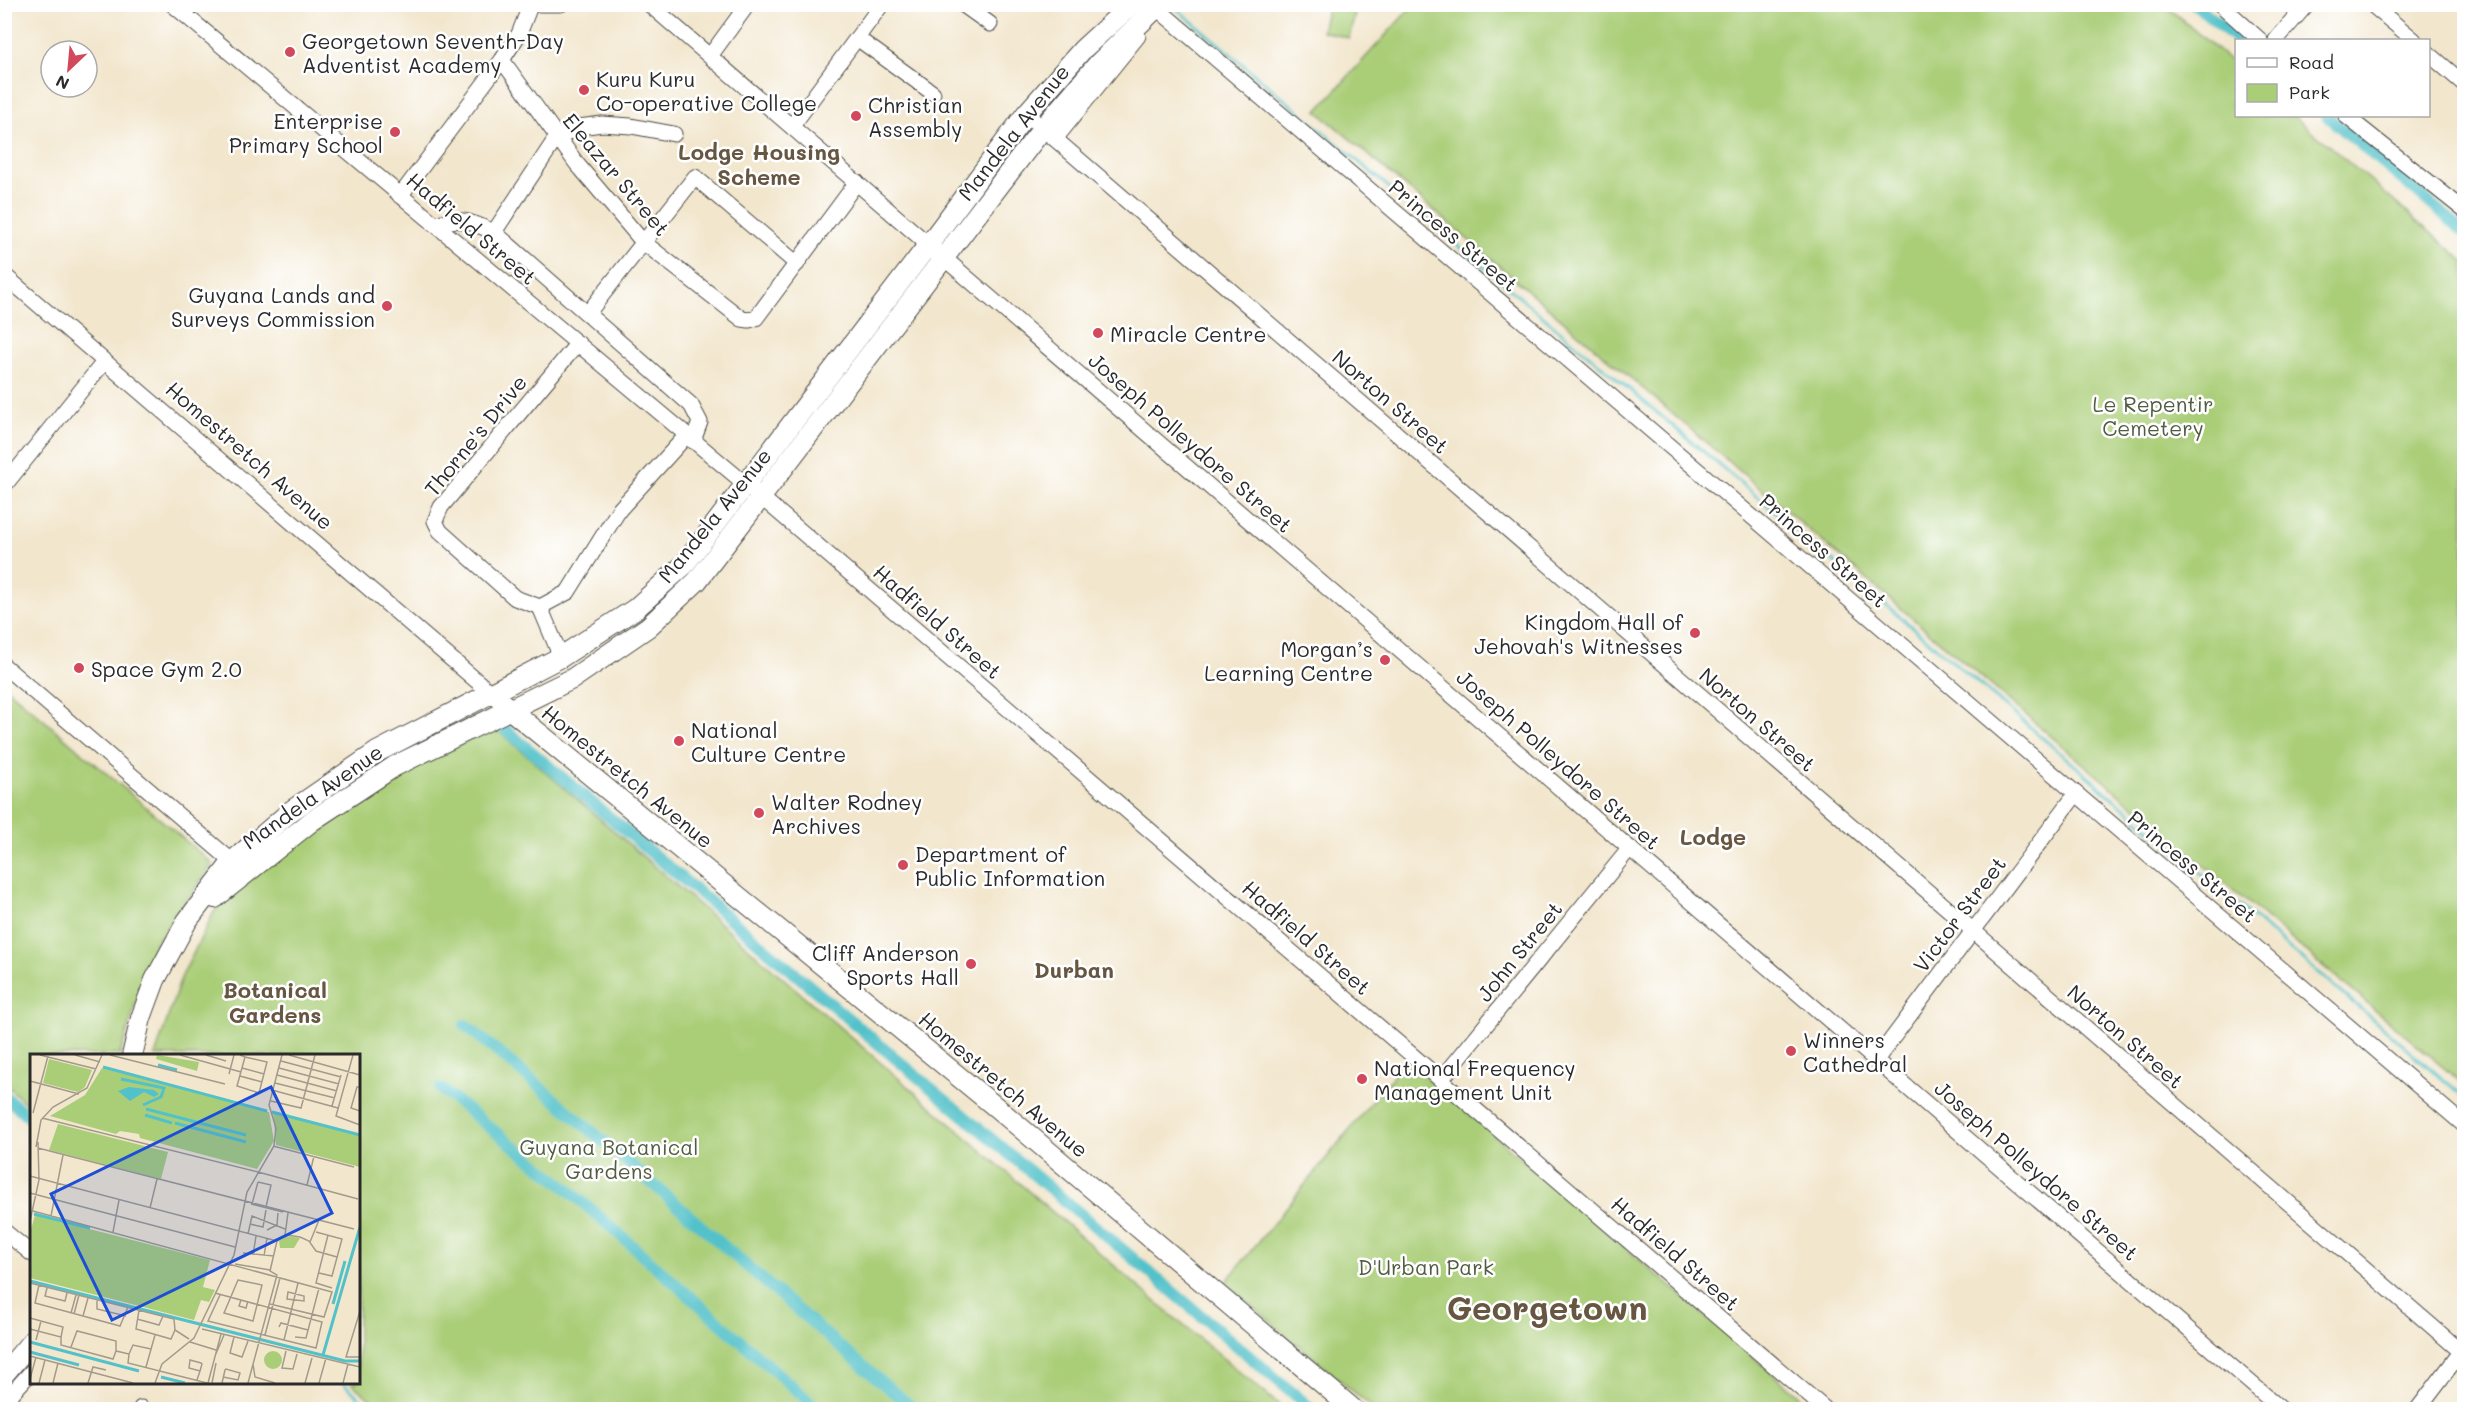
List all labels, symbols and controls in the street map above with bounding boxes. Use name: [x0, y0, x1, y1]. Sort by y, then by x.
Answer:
place label: Georgetown Seventh-Day Adventist Academy: [302, 27, 564, 78]
north arrow: [39, 39, 99, 99]
legend: [2235, 39, 2430, 117]
marker: Georgetown Seventh-Day Adventist Academy: [283, 45, 297, 59]
text: Road: [2289, 50, 2334, 74]
street label: Mandela Avenue: [951, 58, 1075, 206]
place label: Kuru Kuru Co-operative College: [596, 65, 817, 116]
text: N: [52, 71, 72, 95]
text: Park: [2289, 80, 2330, 104]
marker: Kuru Kuru Co-operative College: [577, 83, 591, 97]
place label: Christian Assembly: [868, 91, 962, 142]
place label: Enterprise Primary School: [229, 107, 383, 158]
street label: Eleazar Street: [558, 107, 676, 241]
marker: Christian Assembly: [849, 109, 863, 123]
marker: Enterprise Primary School: [388, 125, 402, 139]
district label: Lodge Housing Scheme: [678, 137, 840, 191]
street label: Hadfield Street: [402, 166, 542, 290]
street label: Princess Street: [1384, 173, 1524, 297]
place label: Guyana Lands and Surveys Commission: [171, 281, 375, 332]
marker: Guyana Lands and Surveys Commission: [380, 299, 394, 313]
place label: Miracle Centre: [1110, 320, 1267, 347]
marker: Miracle Centre: [1091, 326, 1105, 340]
street label: Norton Street: [1327, 343, 1455, 459]
street label: Joseph Polleydore Street: [1084, 346, 1298, 538]
street label: Thorne's Drive: [418, 369, 532, 501]
street label: Homestretch Avenue: [161, 375, 339, 535]
park label: Le Repentir Cemetery: [2092, 390, 2214, 441]
street label: Mandela Avenue: [651, 442, 777, 588]
street label: Princess Street: [1754, 487, 1894, 613]
street label: Hadfield Street: [868, 558, 1008, 684]
place label: Kingdom Hall of Jehovah's Witnesses: [1474, 608, 1684, 659]
marker: Kingdom Hall of Jehovah's Witnesses: [1688, 626, 1702, 640]
place label: Morgan’s Learning Centre: [1204, 635, 1373, 686]
marker: Morgan’s Learning Centre: [1378, 653, 1392, 667]
place label: Space Gym 2.0: [91, 655, 242, 682]
marker: Space Gym 2.0: [72, 661, 86, 675]
street label: Norton Street: [1694, 661, 1822, 777]
street label: Joseph Polleydore Street: [1452, 663, 1666, 855]
street label: Homestretch Avenue: [537, 698, 719, 854]
place label: National Culture Centre: [691, 716, 846, 767]
marker: National Culture Centre: [672, 734, 686, 748]
street label: Mandela Avenue: [236, 737, 388, 855]
place label: Walter Rodney Archives: [771, 788, 922, 839]
street label: Princess Street: [2123, 804, 2263, 928]
marker: Walter Rodney Archives: [752, 806, 766, 820]
district label: Lodge: [1680, 822, 1746, 851]
place label: Department of Public Information: [915, 840, 1105, 891]
street label: Victor Street: [1907, 851, 2011, 977]
marker: Department of Public Information: [896, 858, 910, 872]
street label: Hadfield Street: [1237, 874, 1377, 1000]
street label: John Street: [1470, 895, 1568, 1007]
place label: Cliff Anderson Sports Hall: [812, 939, 959, 990]
district label: Durban: [1034, 955, 1114, 984]
marker: Cliff Anderson Sports Hall: [964, 957, 978, 971]
district label: Botanical Gardens: [223, 975, 327, 1029]
street label: Norton Street: [2062, 978, 2190, 1094]
street label: Homestretch Avenue: [914, 1005, 1094, 1163]
place label: Winners Cathedral: [1803, 1026, 1907, 1077]
marker: Winners Cathedral: [1784, 1044, 1798, 1058]
inset map: [30, 1054, 360, 1384]
place label: National Frequency Management Unit: [1374, 1054, 1576, 1105]
marker: National Frequency Management Unit: [1355, 1072, 1369, 1086]
street label: Joseph Polleydore Street: [1930, 1074, 2144, 1266]
park label: Guyana Botanical Gardens: [519, 1133, 699, 1184]
street label: Hadfield Street: [1606, 1190, 1746, 1316]
park label: D'Urban Park: [1358, 1253, 1494, 1280]
district label: Georgetown: [1447, 1285, 1647, 1328]

